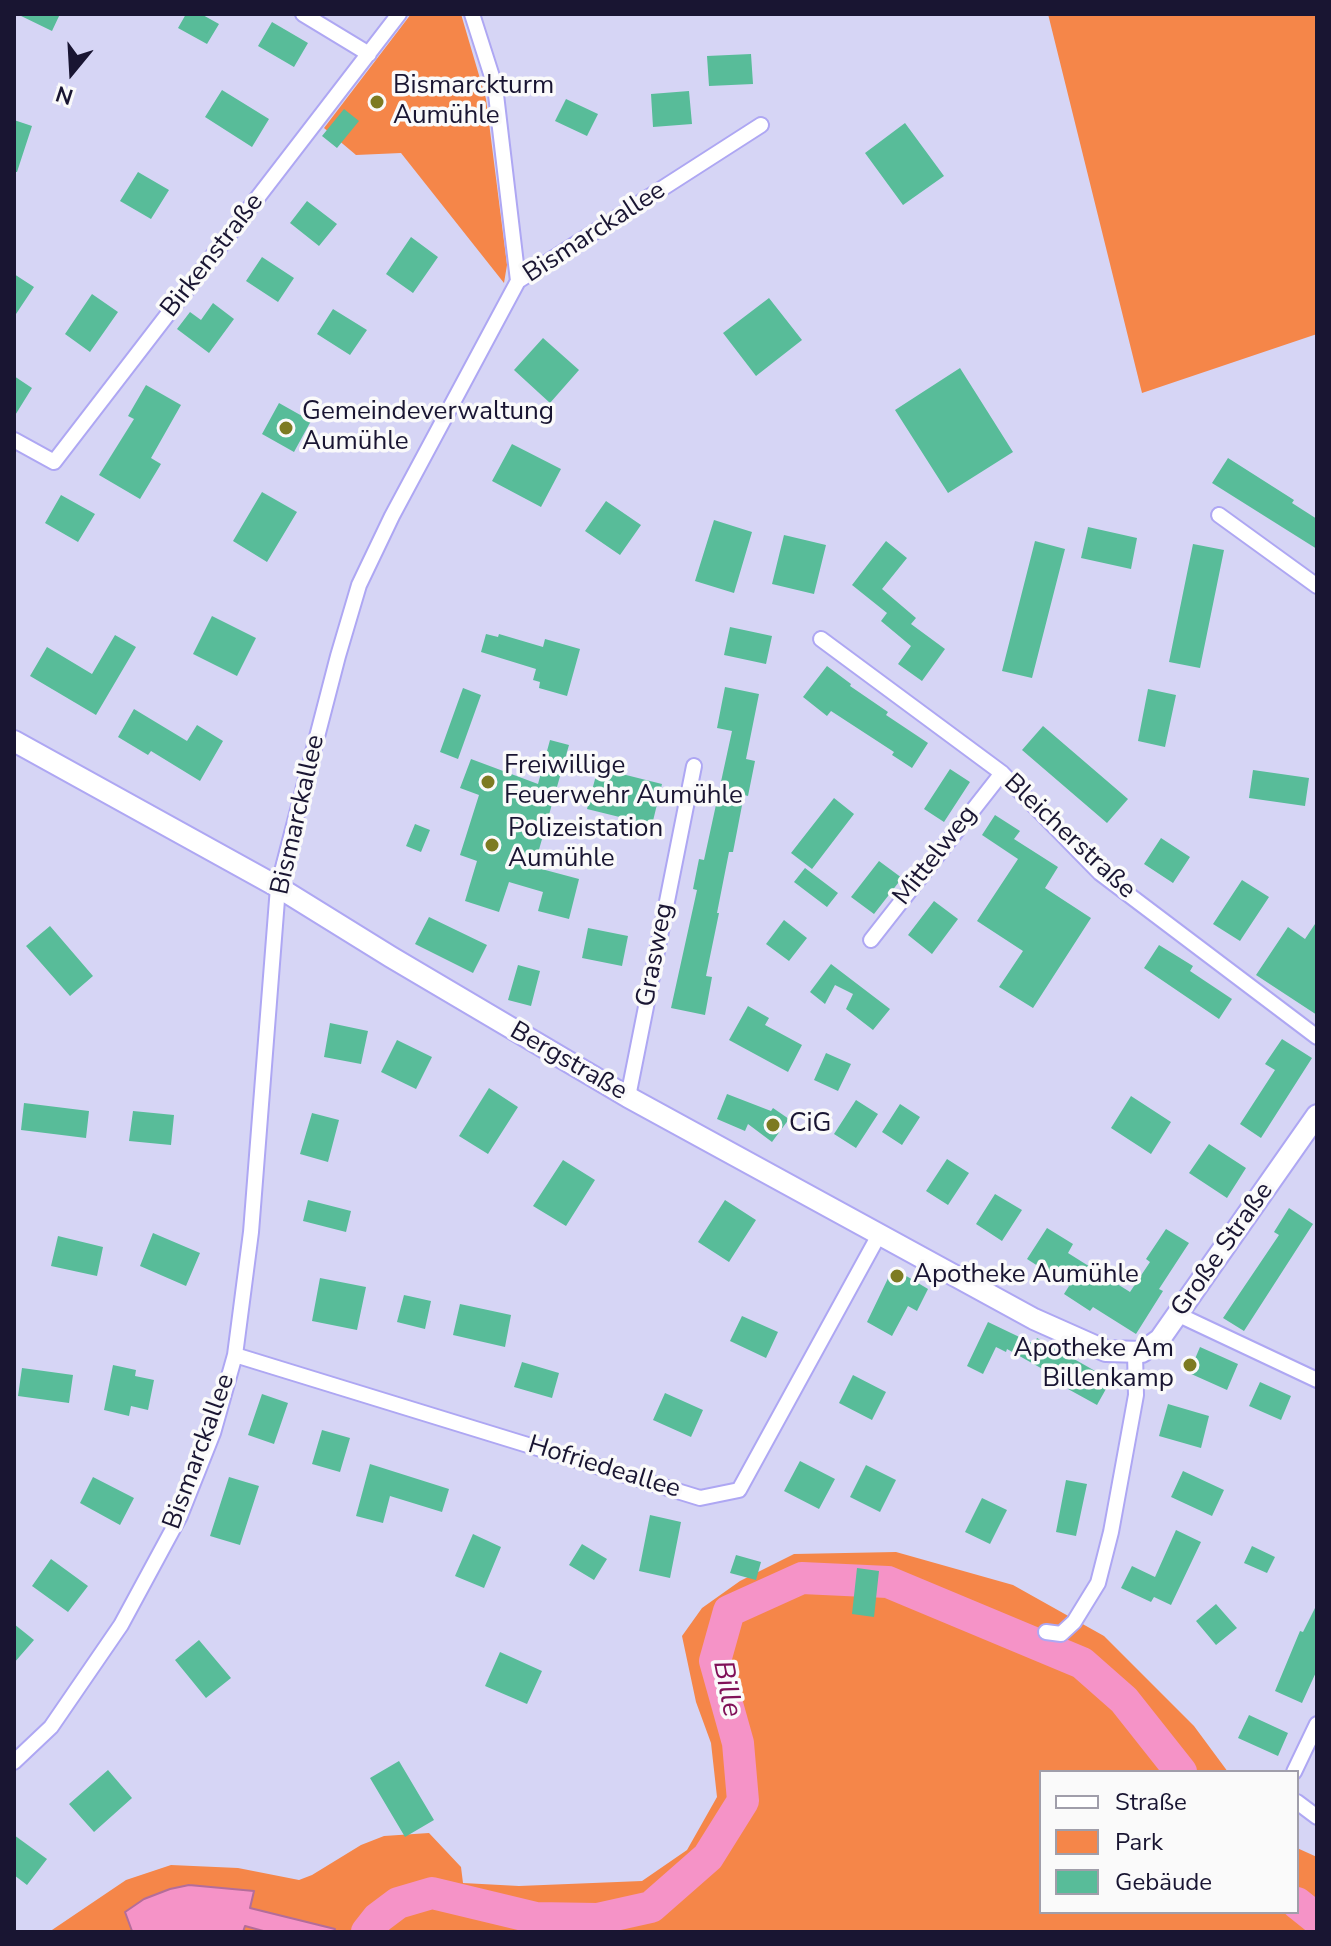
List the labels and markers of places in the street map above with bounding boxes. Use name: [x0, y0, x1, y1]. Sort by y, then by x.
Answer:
place label: Bismarckturm Aumühle: [393, 71, 554, 132]
marker: Bismarckturm Aumühle: [368, 93, 386, 111]
place label: Gemeindeverwaltung Aumühle: [302, 397, 554, 458]
marker: Gemeindeverwaltung Aumühle: [277, 419, 295, 437]
place label: Freiwillige Feuerwehr Aumühle: [504, 751, 743, 812]
marker: Freiwillige Feuerwehr Aumühle: [479, 773, 497, 791]
place label: Polizeistation Aumühle: [508, 814, 663, 876]
marker: Polizeistation Aumühle: [483, 836, 501, 854]
place label: CiG: [789, 1109, 831, 1141]
marker: CiG: [764, 1116, 782, 1134]
place label: Apotheke Aumühle: [913, 1260, 1139, 1292]
marker: Apotheke Aumühle: [888, 1267, 906, 1285]
place label: Apotheke Am Billenkamp: [1013, 1334, 1174, 1396]
marker: Apotheke Am Billenkamp: [1181, 1356, 1199, 1374]

